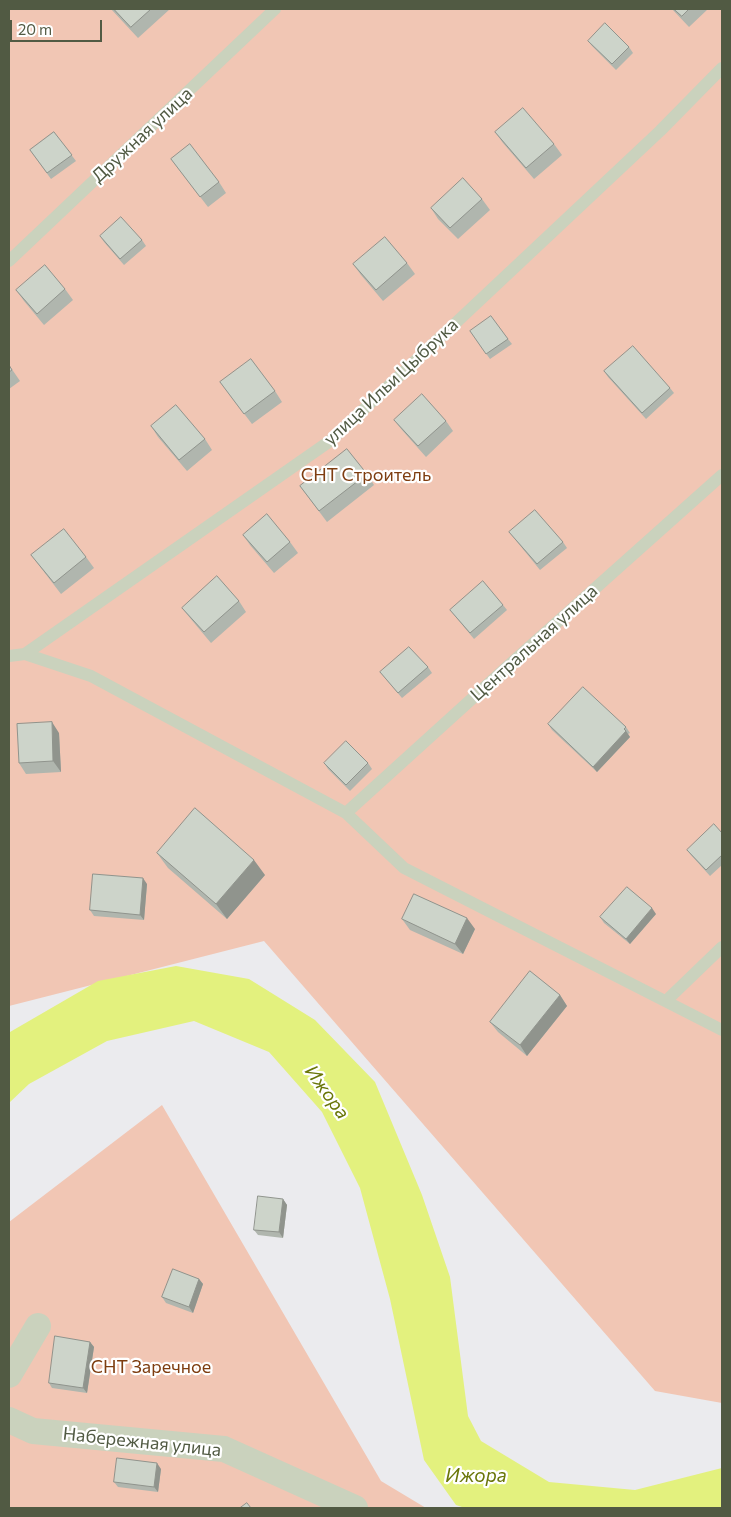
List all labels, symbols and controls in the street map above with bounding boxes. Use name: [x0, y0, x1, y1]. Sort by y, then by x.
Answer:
scale bar: [12, 10, 105, 42]
text: 20 m: [18, 20, 52, 38]
street label: Дружная улица: [87, 83, 197, 187]
street label: улица Ильи Цыбрука: [319, 314, 463, 450]
park label: СНТ Строитель: [301, 464, 431, 486]
street label: Центральная улица: [466, 580, 602, 706]
water label: Ижора: [300, 1061, 354, 1123]
park label: СНТ Заречное: [91, 1356, 211, 1378]
street label: Набережная улица: [62, 1423, 222, 1461]
water label: Ижора: [445, 1465, 507, 1487]

